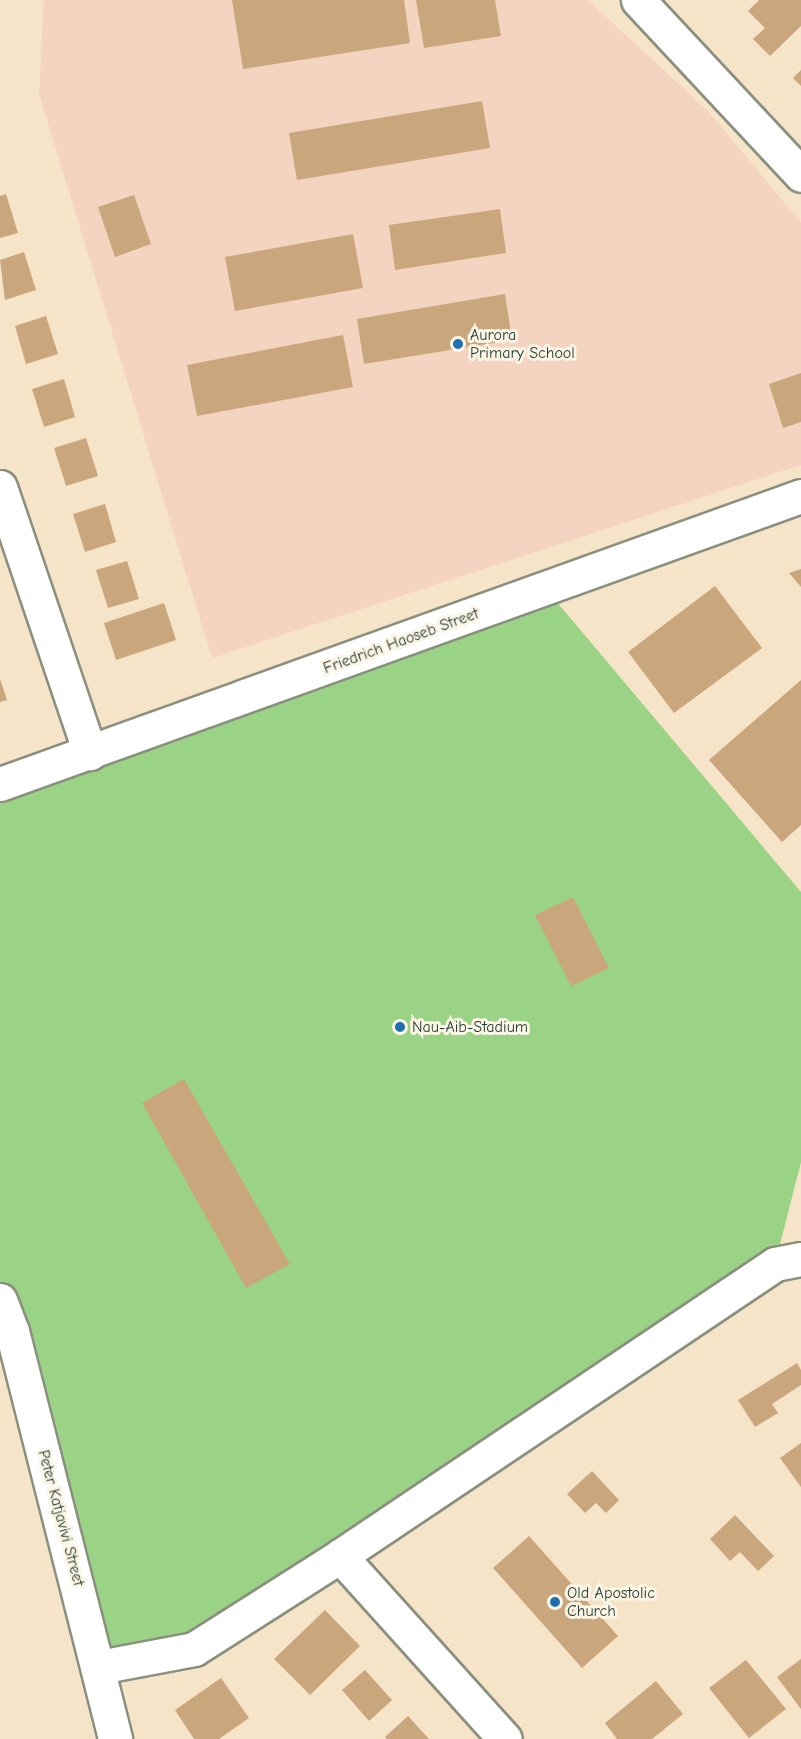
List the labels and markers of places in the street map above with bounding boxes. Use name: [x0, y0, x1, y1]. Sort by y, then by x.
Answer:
place label: Aurora Primary School: [470, 325, 575, 363]
marker: Aurora Primary School: [451, 337, 465, 351]
place label: Nau-Aib-Stadium: [412, 1017, 528, 1037]
marker: Nau-Aib-Stadium: [393, 1020, 407, 1034]
place label: Old Apostolic Church: [567, 1583, 655, 1621]
marker: Old Apostolic Church: [548, 1595, 562, 1609]

